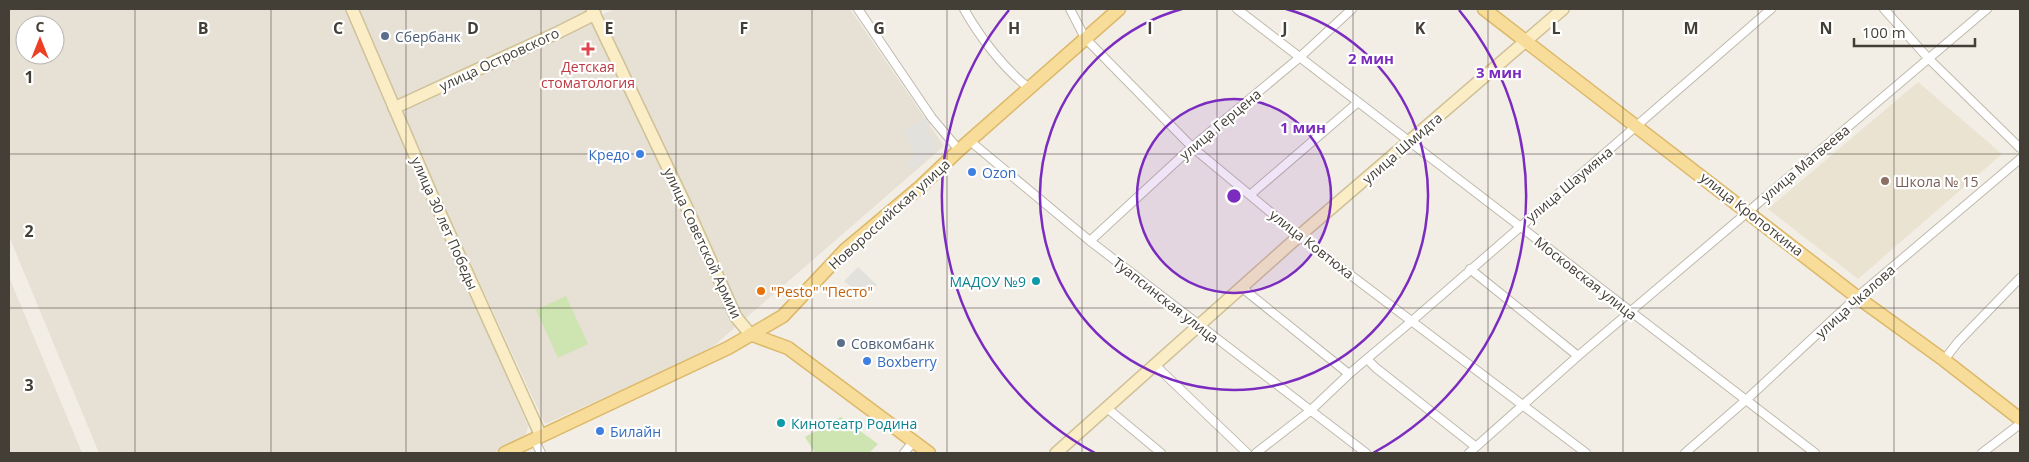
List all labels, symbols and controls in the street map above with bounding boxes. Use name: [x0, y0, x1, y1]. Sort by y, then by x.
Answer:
north arrow: [15, 15, 65, 65]
scale bar: [1854, 15, 1975, 47]
text: С: [36, 17, 45, 36]
text: B: [198, 17, 208, 39]
text: C: [333, 17, 343, 39]
text: D: [467, 17, 479, 39]
text: E: [605, 17, 614, 39]
text: F: [740, 17, 748, 39]
text: G: [873, 17, 885, 39]
text: H: [1008, 17, 1020, 39]
text: I: [1147, 17, 1153, 39]
text: J: [1280, 17, 1288, 39]
text: K: [1415, 17, 1426, 39]
text: L: [1551, 17, 1561, 39]
text: M: [1683, 17, 1699, 39]
text: N: [1819, 17, 1833, 39]
text: 100 m: [1862, 22, 1906, 42]
street label: улица Островского: [436, 23, 562, 95]
place label: Сбербанк: [395, 27, 462, 46]
marker: Сбербанк: [379, 30, 391, 42]
marker: Детская стоматология: [581, 42, 595, 56]
text: 2 мин: [1348, 48, 1394, 68]
place label: Детская стоматология: [541, 57, 635, 92]
text: 3 мин: [1476, 62, 1522, 82]
text: 1: [24, 66, 34, 88]
street label: улица Герцена: [1175, 84, 1265, 164]
street label: улица Шмидта: [1358, 108, 1446, 188]
text: 1 мин: [1280, 117, 1326, 137]
street label: улица Матвеева: [1757, 120, 1853, 206]
street label: улица Шаумяна: [1522, 142, 1616, 226]
place label: Кредо: [589, 145, 630, 164]
marker: Кредо: [634, 148, 646, 160]
street label: улица 30 лет Победы: [407, 154, 483, 292]
street label: Новороссийская улица: [824, 154, 954, 274]
place label: Ozon: [982, 163, 1016, 182]
street label: улица Советской Армии: [660, 165, 746, 321]
marker: Ozon: [966, 166, 978, 178]
street label: улица Кропоткина: [1696, 168, 1808, 260]
place label: Школа № 15: [1895, 172, 1978, 191]
marker: Школа № 15: [1879, 175, 1891, 187]
centre of rings: [1225, 187, 1243, 205]
street label: улица Ковтюха: [1266, 205, 1358, 283]
text: 2: [24, 220, 34, 242]
street label: Московская улица: [1531, 232, 1641, 324]
street label: Туапсинская улица: [1109, 253, 1223, 347]
street label: улица Чкалова: [1811, 260, 1899, 342]
place label: МАДОУ №9: [950, 272, 1026, 291]
marker: МАДОУ №9: [1030, 275, 1042, 287]
place label: "Pesto" "Песто": [771, 282, 873, 301]
marker: "Pesto" "Песто": [755, 285, 767, 297]
place label: Совкомбанк: [851, 334, 935, 353]
marker: Совкомбанк: [835, 337, 847, 349]
place label: Boxberry: [877, 352, 938, 371]
marker: Boxberry: [861, 355, 873, 367]
text: 3: [24, 374, 34, 396]
place label: Кинотеатр Родина: [791, 414, 917, 433]
marker: Кинотеатр Родина: [775, 417, 787, 429]
place label: Билайн: [610, 422, 661, 441]
marker: Билайн: [594, 425, 606, 437]

